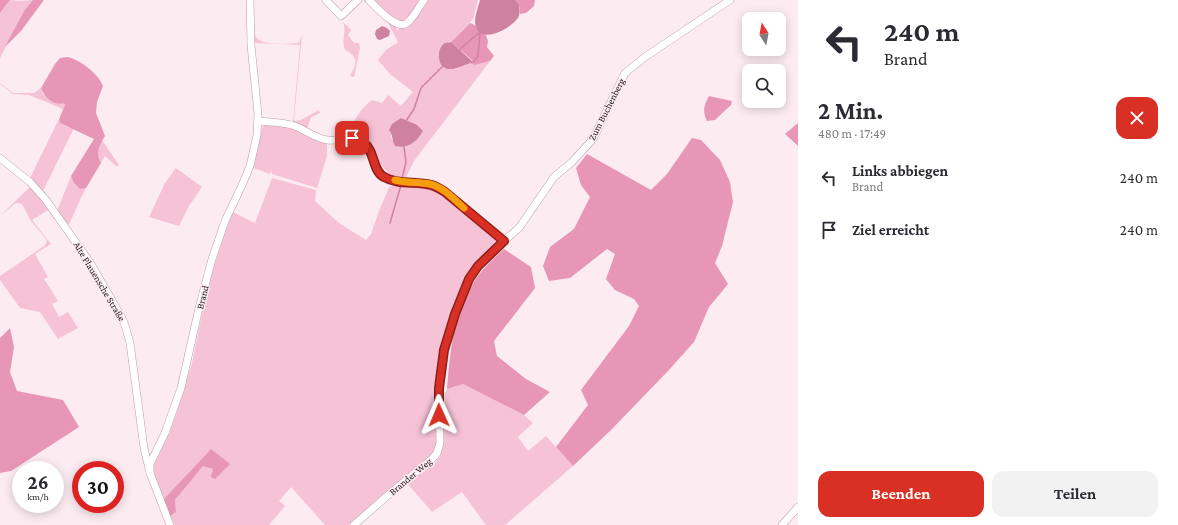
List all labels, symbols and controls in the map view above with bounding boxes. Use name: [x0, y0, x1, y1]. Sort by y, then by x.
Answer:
north arrow: [742, 12, 786, 56]
map controls: [742, 12, 786, 108]
icon: left: [818, 16, 870, 68]
text: 240 m: [884, 16, 959, 47]
text: Brand: [884, 49, 927, 69]
button: search: [742, 64, 786, 108]
street label: Zum Buchenberg: [586, 76, 627, 142]
text: 2 Min.: [818, 97, 883, 124]
button: close: [1116, 97, 1158, 139]
pin: [335, 121, 369, 155]
text: 480 m · 17:49: [818, 126, 886, 141]
icon: arrive: [341, 127, 363, 149]
text: Links abbiegen: [852, 163, 948, 179]
icon: left: [818, 167, 840, 189]
text: 240 m: [1120, 170, 1158, 186]
text: Brand: [852, 179, 883, 194]
icon: arrive: [818, 219, 840, 241]
text: Ziel erreicht: [852, 222, 929, 238]
text: 240 m: [1120, 222, 1158, 238]
street label: Alte Plauensche Straße: [71, 240, 128, 324]
street label: Brand: [194, 283, 211, 310]
position arrow: [418, 394, 460, 436]
street label: Brander Weg: [387, 455, 434, 497]
speed limit sign: 30: [72, 461, 124, 513]
text: 26: [27, 471, 49, 493]
button: Beenden: [818, 471, 984, 517]
button: Teilen: [992, 471, 1158, 517]
text: km/h: [27, 491, 49, 502]

